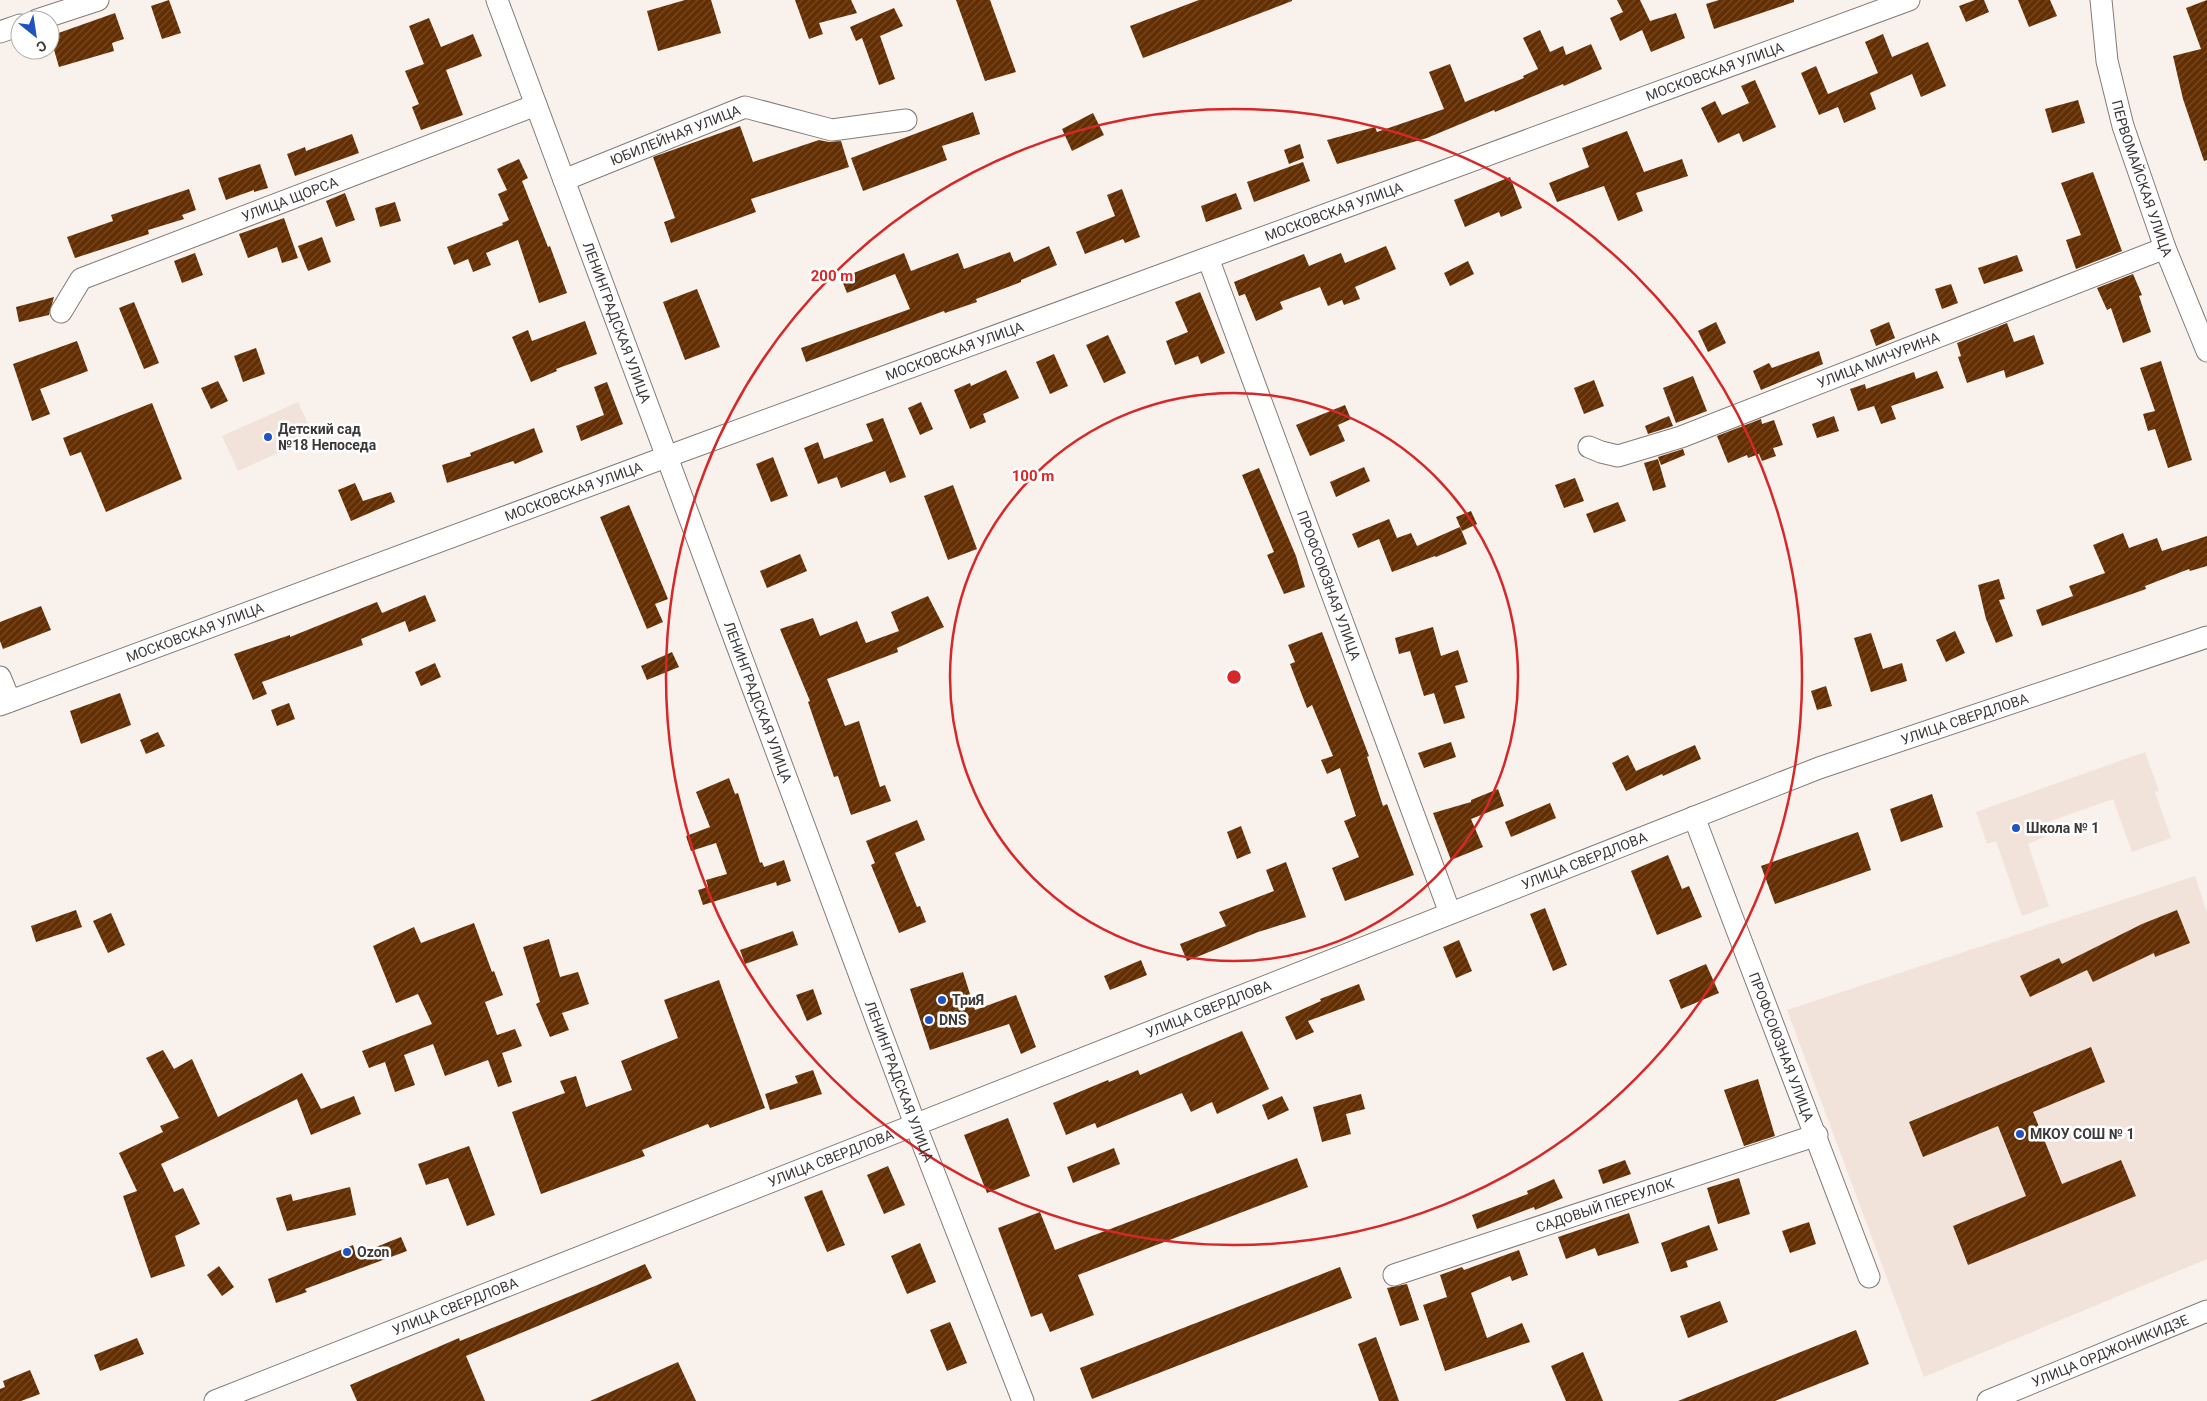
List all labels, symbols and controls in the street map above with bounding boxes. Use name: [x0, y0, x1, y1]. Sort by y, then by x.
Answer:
north arrow: [10, 10, 60, 60]
text: С: [34, 37, 49, 55]
street label: МОСКОВСКАЯ УЛИЦА: [1644, 39, 1786, 104]
street label: ПЕРВОМАЙСКАЯ УЛИЦА: [2109, 98, 2176, 259]
street label: ЮБИЛЕЙНАЯ УЛИЦА: [608, 102, 743, 169]
street label: УЛИЦА ЩОРСА: [239, 174, 340, 225]
street label: МОСКОВСКАЯ УЛИЦА: [1262, 179, 1405, 244]
street label: ЛЕНИНГРАДСКАЯ УЛИЦА: [580, 240, 654, 405]
text: 200 m: [811, 267, 853, 285]
street label: МОСКОВСКАЯ УЛИЦА: [883, 318, 1026, 384]
street label: УЛИЦА МИЧУРИНА: [1815, 329, 1942, 391]
place label: Детский сад №18 Непоседа: [278, 421, 377, 453]
marker: Детский сад №18 Непоседа: [262, 431, 274, 443]
street label: МОСКОВСКАЯ УЛИЦА: [502, 459, 645, 524]
text: 100 m: [1012, 467, 1054, 485]
street label: ПРОФСОЮЗНАЯ УЛИЦА: [1294, 508, 1364, 662]
street label: МОСКОВСКАЯ УЛИЦА: [124, 599, 266, 665]
street label: ЛЕНИНГРАДСКАЯ УЛИЦА: [721, 619, 795, 785]
centre of rings: [1225, 668, 1243, 686]
street label: УЛИЦА СВЕРДЛОВА: [1899, 690, 2030, 748]
place label: Школа № 1: [2026, 820, 2099, 836]
marker: Школа № 1: [2010, 822, 2022, 834]
street label: УЛИЦА СВЕРДЛОВА: [1519, 829, 1649, 893]
street label: ПРОФСОЮЗНАЯ УЛИЦА: [1746, 970, 1817, 1124]
street label: УЛИЦА СВЕРДЛОВА: [1143, 977, 1273, 1041]
place label: ТриЯ: [952, 992, 984, 1008]
marker: ТриЯ: [936, 994, 948, 1006]
street label: ЛЕНИНГРАДСКАЯ УЛИЦА: [862, 999, 937, 1164]
place label: DNS: [939, 1012, 967, 1028]
marker: DNS: [923, 1014, 935, 1026]
street label: УЛИЦА СВЕРДЛОВА: [766, 1126, 896, 1190]
place label: МКОУ СОШ № 1: [2030, 1126, 2134, 1142]
marker: МКОУ СОШ № 1: [2014, 1128, 2026, 1140]
street label: САДОВЫЙ ПЕРЕУЛОК: [1534, 1175, 1676, 1236]
place label: Ozon: [357, 1244, 390, 1260]
marker: Ozon: [341, 1246, 353, 1258]
street label: УЛИЦА СВЕРДЛОВА: [390, 1274, 520, 1338]
street label: УЛИЦА ОРДЖОНИКИДЗЕ: [2029, 1312, 2191, 1390]

